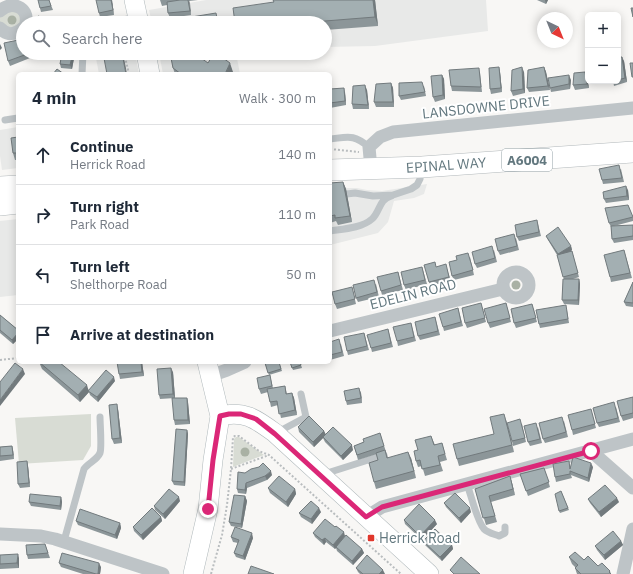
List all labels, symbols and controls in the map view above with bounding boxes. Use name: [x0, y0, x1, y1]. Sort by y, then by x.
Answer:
north arrow: [537, 12, 573, 48]
map controls: [585, 12, 621, 84]
button: +: [585, 12, 621, 48]
search box: [16, 16, 332, 60]
icon: search: [30, 27, 52, 49]
text: Search here: [62, 29, 142, 48]
button: −: [585, 48, 621, 84]
text: 4 min: [32, 87, 76, 109]
text: Walk · 300 m: [239, 90, 316, 107]
street label: LANSDOWNE DRIVE: [421, 91, 551, 123]
text: Continue: [70, 137, 134, 156]
icon: ahead: [32, 144, 54, 166]
text: 140 m: [278, 146, 316, 163]
road number: A6004: [502, 149, 552, 171]
street label: EPINAL WAY: [405, 153, 487, 177]
text: Herrick Road: [70, 156, 145, 173]
text: Turn right: [70, 197, 139, 216]
icon: right: [32, 204, 54, 226]
text: 110 m: [278, 206, 316, 223]
text: Park Road: [70, 216, 129, 233]
text: Turn left: [70, 257, 130, 276]
icon: left: [32, 264, 54, 286]
text: 50 m: [286, 266, 316, 283]
street label: EDELIN ROAD: [368, 275, 458, 313]
text: Shelthorpe Road: [70, 276, 167, 293]
icon: arrive: [32, 324, 54, 346]
text: Arrive at destination: [70, 325, 214, 344]
route start: [582, 442, 600, 460]
route end: [199, 500, 217, 518]
place label: Herrick Road: [379, 529, 460, 547]
marker: Herrick Road: [366, 533, 376, 543]

